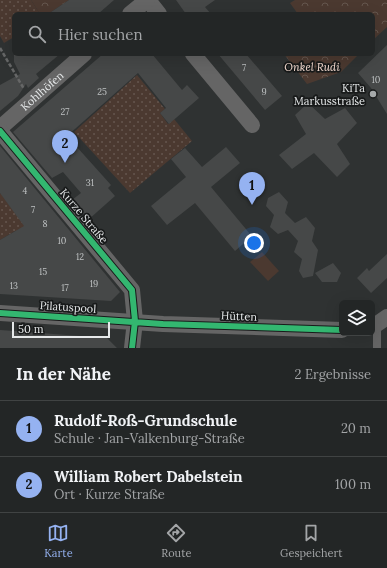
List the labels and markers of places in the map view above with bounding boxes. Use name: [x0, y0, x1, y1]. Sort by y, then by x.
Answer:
place label: KiTa Markusstraße: [294, 81, 365, 108]
marker: KiTa Markusstraße: [368, 89, 378, 99]
pin: 2: [52, 130, 78, 163]
pin: 1: [239, 172, 265, 205]

